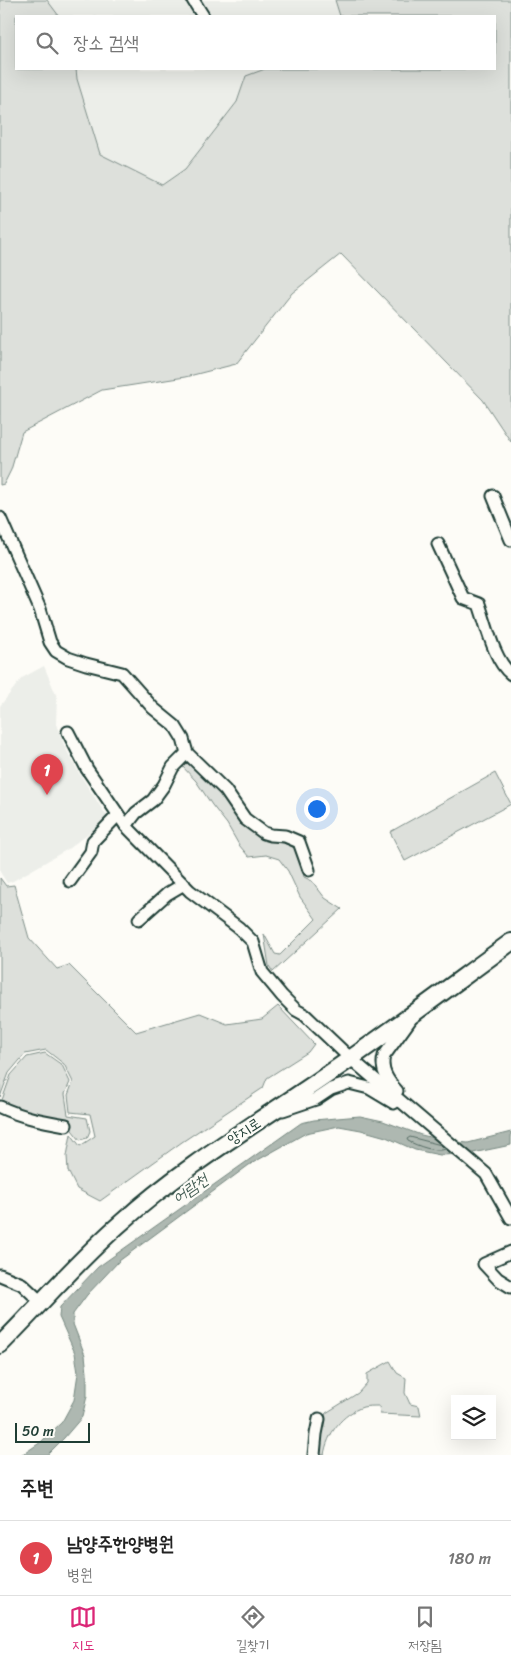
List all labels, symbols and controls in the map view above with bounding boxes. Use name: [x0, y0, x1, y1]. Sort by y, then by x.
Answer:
search box: [15, 15, 496, 70]
text: 장소 검색: [73, 26, 139, 59]
icon: search: [33, 29, 61, 57]
pin: 1: [31, 754, 63, 795]
your location: [304, 796, 330, 822]
street label: 양지로: [222, 1110, 266, 1152]
water label: 어람천: [166, 1164, 216, 1211]
map controls: [451, 1395, 496, 1440]
button: layers: [451, 1395, 496, 1440]
text: 50 m: [22, 1419, 54, 1444]
scale bar: [15, 1420, 90, 1443]
text: 주변: [20, 1469, 54, 1507]
text: 남양주한양병원: [67, 1527, 174, 1560]
text: 1: [33, 1544, 39, 1573]
text: 180 m: [448, 1544, 491, 1573]
text: 병원: [67, 1560, 93, 1589]
tab: 지도: [69, 1603, 97, 1658]
tab: 길찾기: [236, 1603, 270, 1658]
tab: 저장됨: [408, 1603, 442, 1658]

